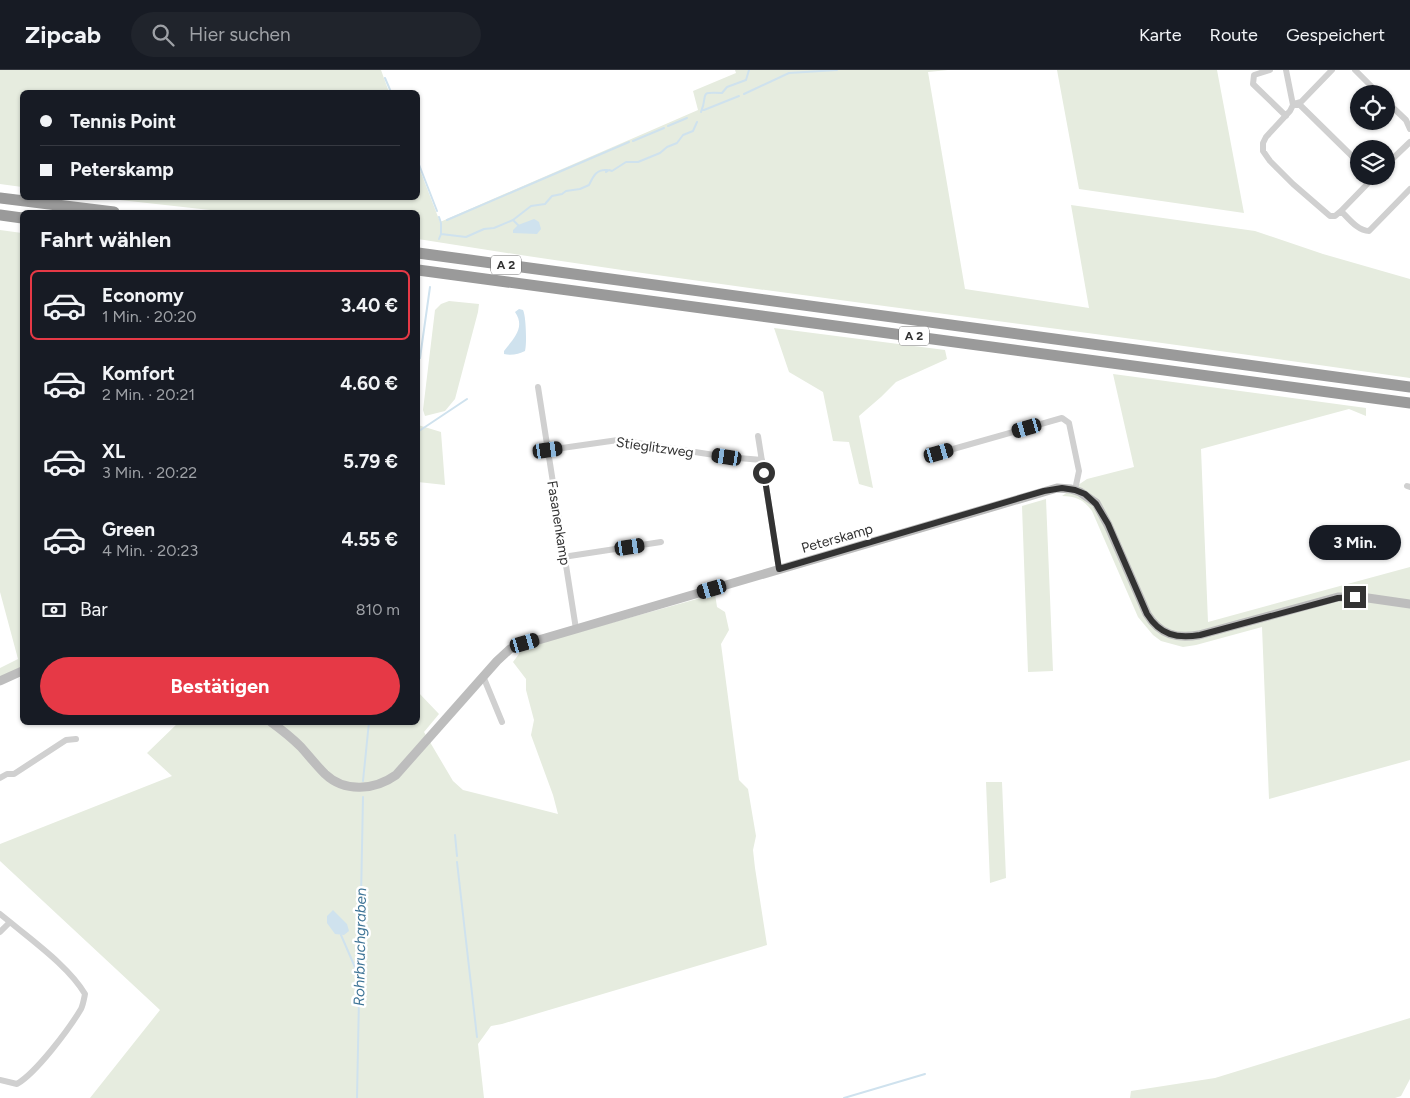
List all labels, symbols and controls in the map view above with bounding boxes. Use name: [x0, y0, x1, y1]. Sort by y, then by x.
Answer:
search box: [131, 12, 481, 57]
text: Zipcab: [25, 20, 101, 49]
icon: search: [149, 21, 177, 49]
text: Hier suchen: [189, 23, 291, 46]
text: Karte: [1139, 24, 1182, 46]
text: Route: [1210, 24, 1258, 46]
text: Gespeichert: [1286, 24, 1385, 46]
map controls: [1350, 85, 1395, 185]
button: locate: [1350, 85, 1395, 130]
text: Tennis Point: [70, 110, 176, 133]
button: layers: [1350, 140, 1395, 185]
text: Peterskamp: [70, 158, 174, 181]
text: Fahrt wählen: [40, 226, 171, 253]
road number: A 2: [491, 256, 521, 274]
icon: car: [42, 283, 87, 328]
text: Economy: [102, 284, 184, 307]
text: 3.40 €: [341, 294, 398, 317]
text: 1 Min. · 20:20: [102, 307, 196, 326]
road number: A 2: [899, 326, 929, 346]
icon: car: [42, 361, 87, 406]
text: Komfort: [102, 362, 175, 385]
text: 4.60 €: [340, 372, 398, 395]
text: 2 Min. · 20:21: [102, 385, 195, 404]
car: [1010, 417, 1043, 439]
street label: Stieglitzweg: [615, 434, 695, 461]
icon: car: [42, 439, 87, 484]
text: XL: [102, 440, 125, 463]
car: [532, 440, 563, 460]
car: [922, 442, 955, 464]
car: [711, 447, 742, 467]
text: 5.79 €: [343, 450, 398, 473]
route start: [753, 462, 775, 484]
text: 3 Min. · 20:22: [102, 463, 197, 482]
street label: Fasanenkamp: [543, 479, 574, 567]
icon: car: [42, 517, 87, 562]
text: Green: [102, 518, 155, 541]
street label: Peterskamp: [799, 520, 875, 557]
callout: 3 Min.: [1309, 524, 1401, 560]
text: 4.55 €: [341, 528, 398, 551]
text: 3 Min.: [1333, 533, 1377, 552]
car: [614, 537, 645, 557]
text: 4 Min. · 20:23: [102, 541, 198, 560]
car: [695, 578, 728, 600]
route end: [1344, 586, 1366, 608]
icon: cash: [40, 596, 68, 624]
text: Bar: [80, 598, 108, 621]
text: 810 m: [356, 600, 400, 619]
car: [508, 632, 541, 654]
button: Bestätigen: [40, 657, 400, 715]
water label: Rohrbruchgraben: [350, 888, 370, 1006]

